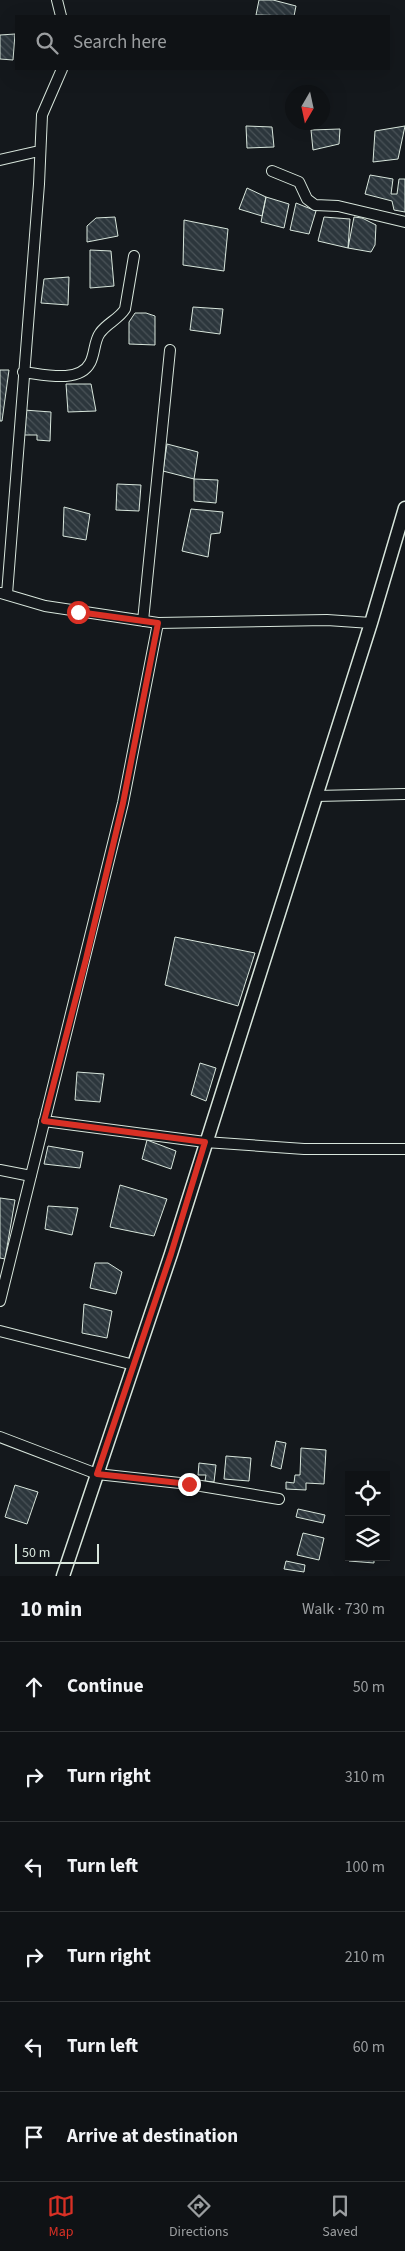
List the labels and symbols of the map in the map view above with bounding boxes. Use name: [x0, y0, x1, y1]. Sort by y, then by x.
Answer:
north arrow: [285, 85, 330, 130]
route start: [67, 601, 90, 624]
route end: [178, 1473, 201, 1496]
scale bar: [15, 1541, 99, 1564]

